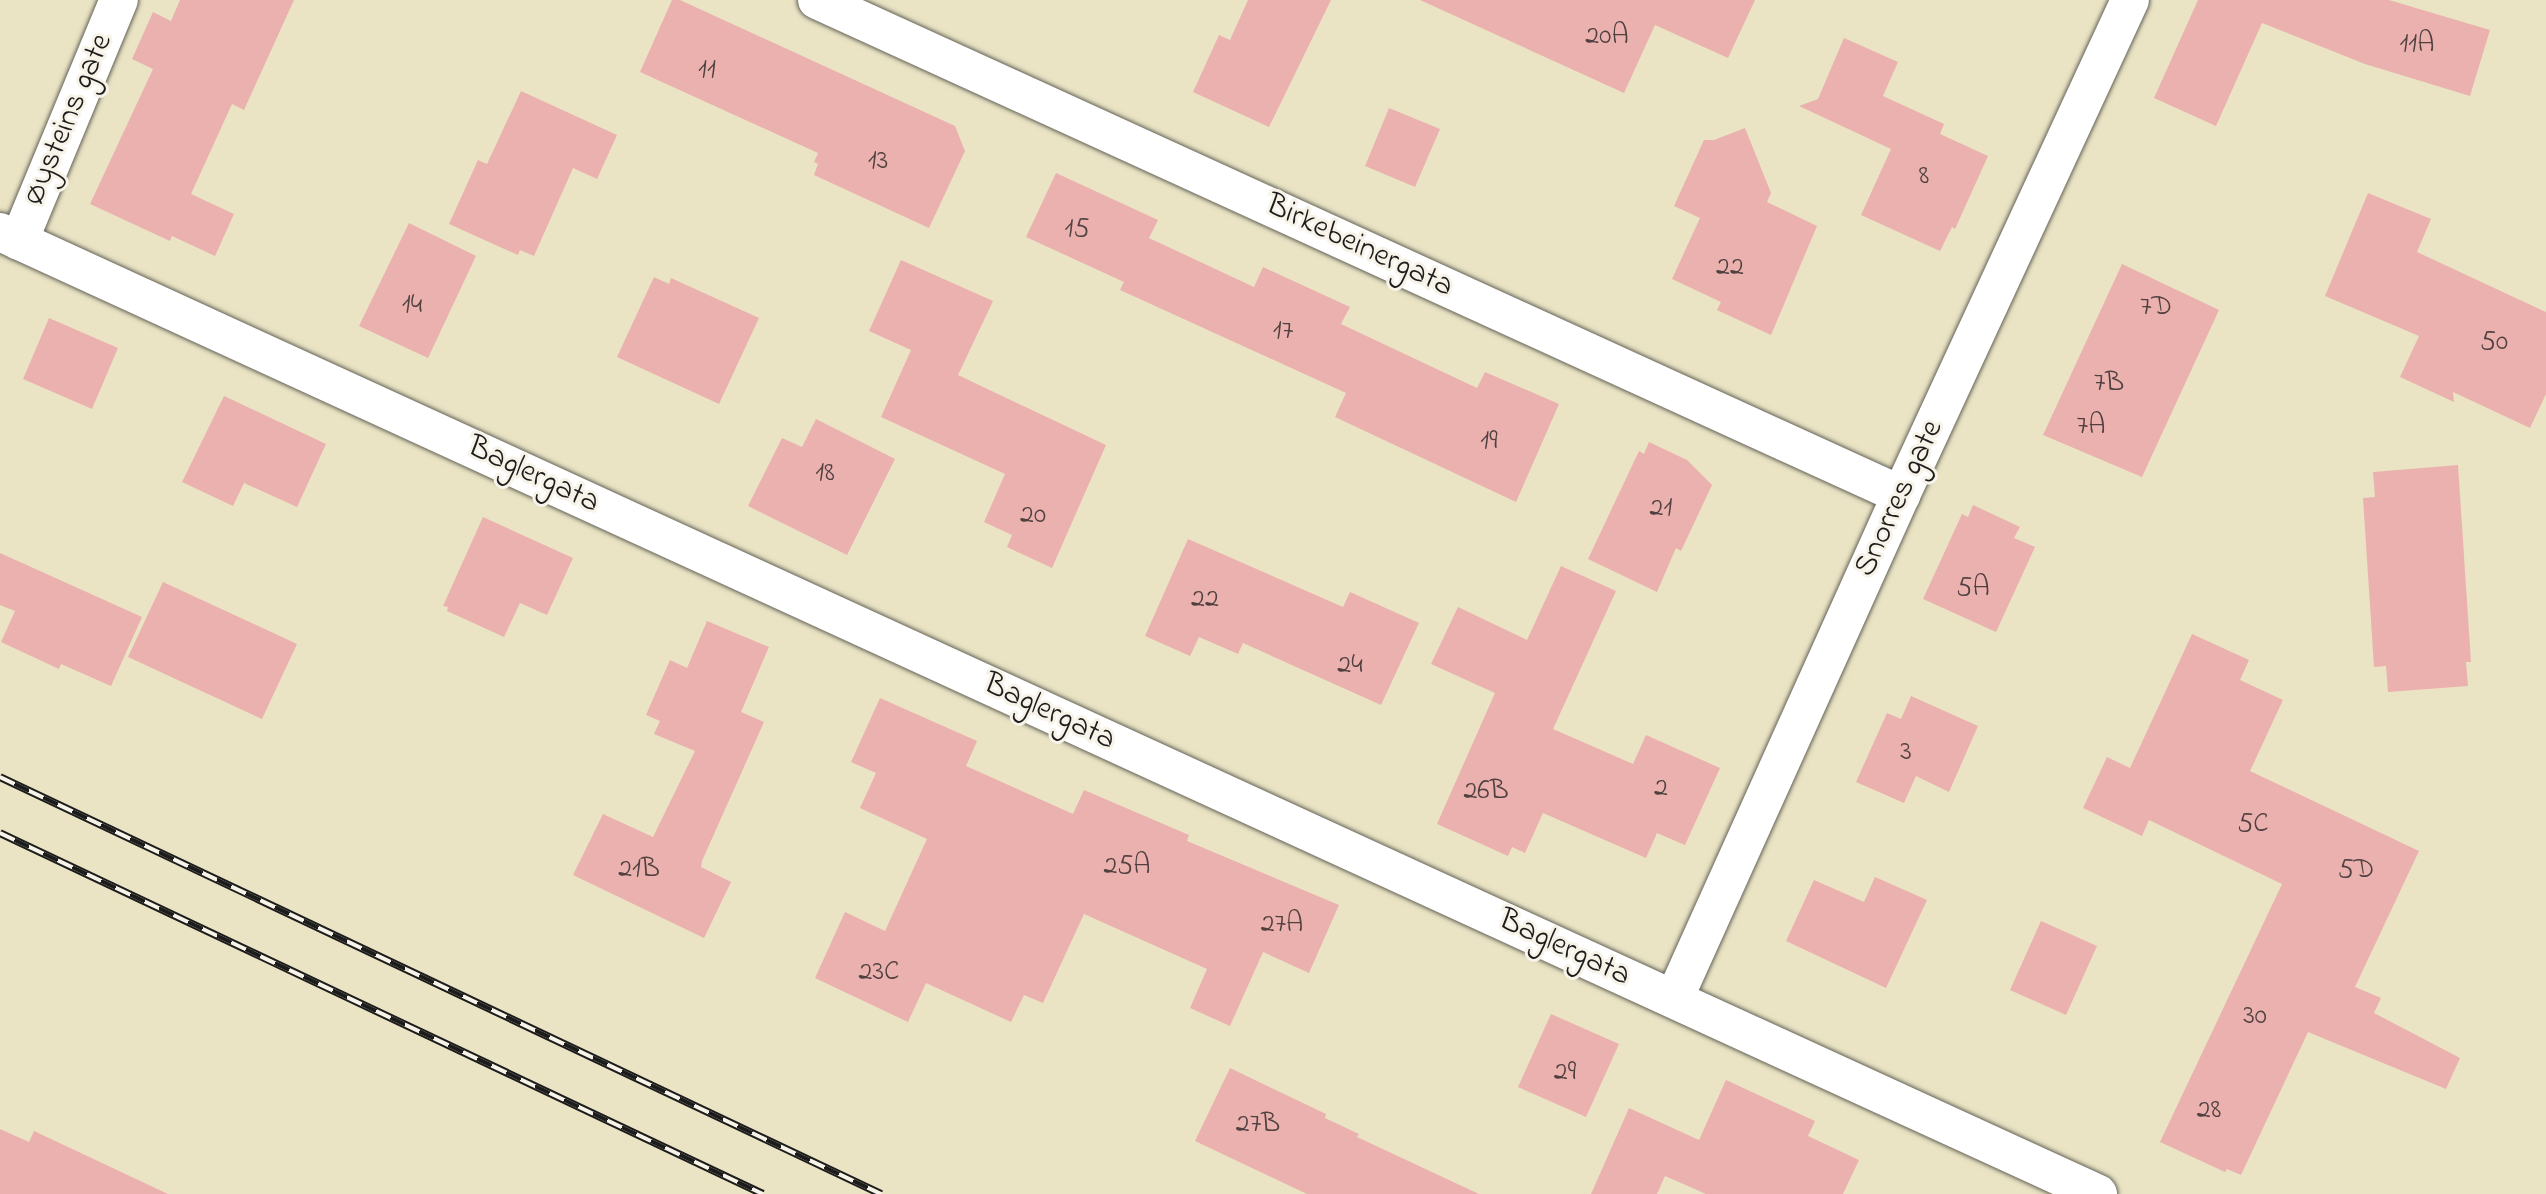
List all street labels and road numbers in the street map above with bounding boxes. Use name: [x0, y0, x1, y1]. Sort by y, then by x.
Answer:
street label: Øysteins gate: [16, 28, 122, 212]
street label: Birkebeinergata: [1259, 187, 1459, 307]
street label: Snorres gate: [1847, 415, 1953, 583]
street label: Baglergata: [461, 429, 605, 523]
street label: Baglergata: [977, 666, 1121, 760]
street label: Baglergata: [1492, 902, 1636, 996]

